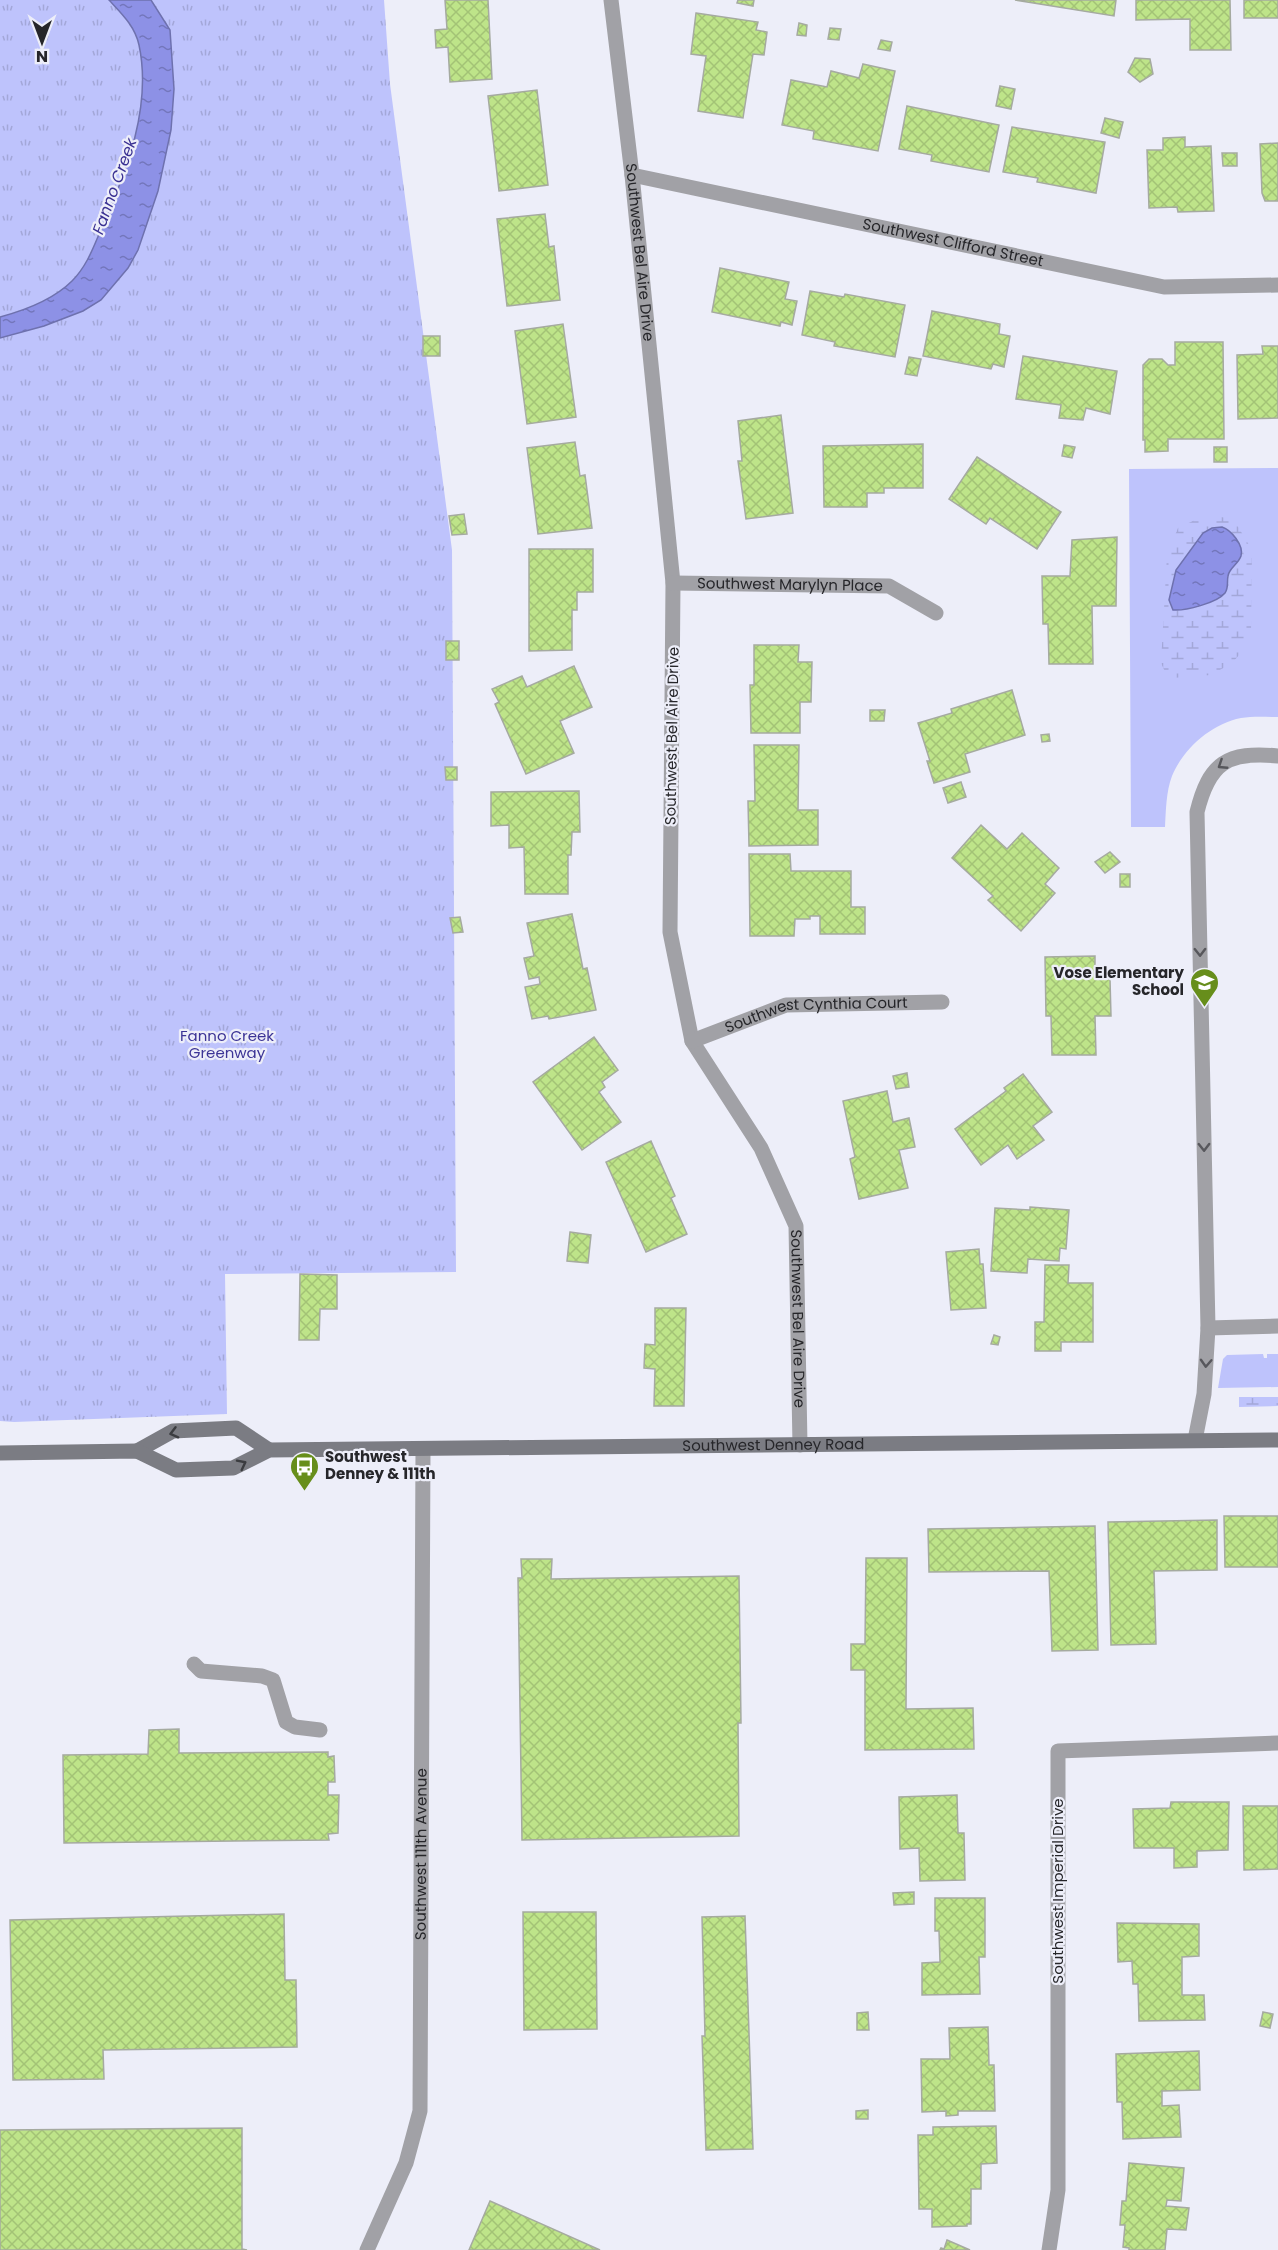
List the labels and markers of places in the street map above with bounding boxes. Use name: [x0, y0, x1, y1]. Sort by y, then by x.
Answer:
place label: Vose Elementary School: [1054, 962, 1185, 1000]
school or university icon: Vose Elementary School: [1189, 966, 1221, 1008]
place label: Southwest Denney & 111th: [325, 1446, 436, 1484]
bus stop icon: Southwest Denney & 111th: [288, 1450, 320, 1492]

